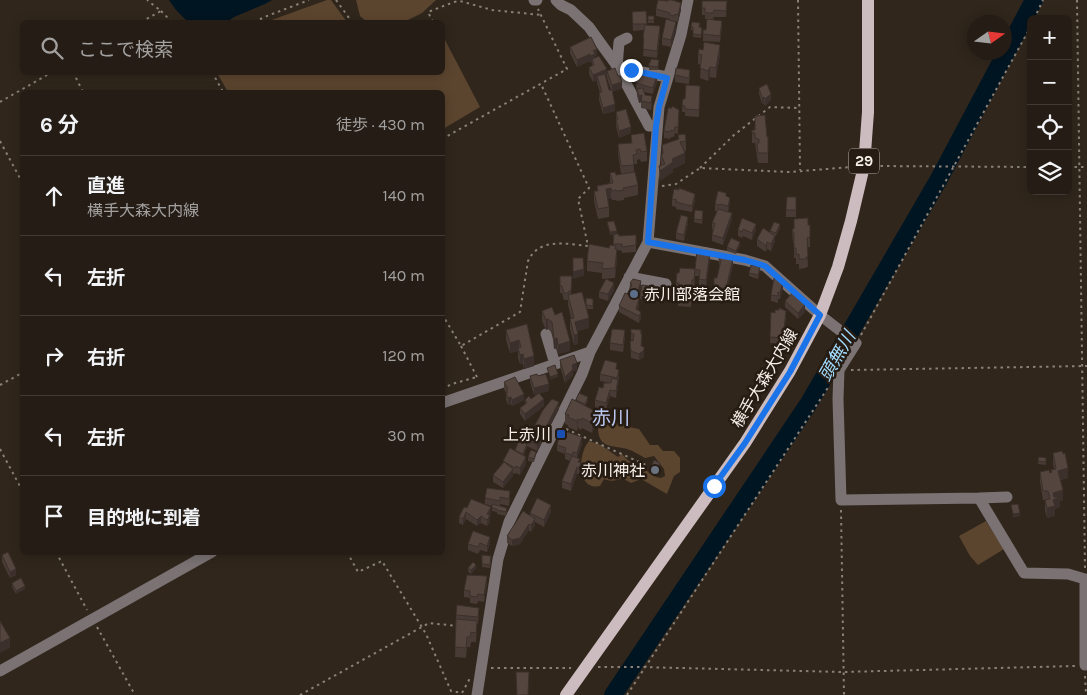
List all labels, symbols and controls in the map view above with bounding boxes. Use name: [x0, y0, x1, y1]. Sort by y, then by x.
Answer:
north arrow: [967, 15, 1012, 60]
map controls: [1027, 15, 1072, 195]
button: +: [1027, 15, 1072, 60]
search box: [20, 20, 445, 75]
icon: search: [38, 34, 66, 62]
text: ここで検索: [78, 39, 173, 61]
route end: [620, 59, 643, 82]
button: −: [1027, 60, 1072, 105]
button: locate: [1027, 105, 1072, 150]
text: 6 分: [40, 113, 79, 137]
text: 徒歩 · 430 m: [336, 115, 425, 134]
road number: 29: [849, 148, 879, 174]
button: layers: [1027, 150, 1072, 195]
text: 直進: [87, 175, 125, 197]
icon: ahead: [40, 182, 68, 210]
text: 140 m: [383, 186, 425, 205]
text: 横手大森大内線: [87, 201, 199, 220]
icon: left: [40, 262, 68, 290]
text: 140 m: [383, 266, 425, 285]
text: 左折: [87, 267, 125, 289]
place label: 赤川部落会館: [644, 285, 740, 304]
marker: 赤川部落会館: [628, 288, 640, 300]
street label: 横手大森大内線: [727, 325, 801, 431]
water label: 頭無川: [814, 325, 861, 385]
icon: right: [40, 342, 68, 370]
text: 120 m: [382, 346, 425, 365]
text: 右折: [87, 347, 125, 369]
district label: 赤川: [592, 407, 630, 429]
icon: left: [40, 422, 68, 450]
place label: 上赤川: [503, 425, 551, 444]
text: 30 m: [387, 426, 425, 445]
text: 左折: [87, 427, 125, 449]
marker: 上赤川: [555, 428, 567, 440]
place label: 赤川神社: [581, 461, 645, 480]
marker: 赤川神社: [649, 464, 661, 476]
route start: [703, 475, 726, 498]
icon: arrive: [40, 502, 68, 530]
text: 目的地に到着: [87, 507, 201, 529]

